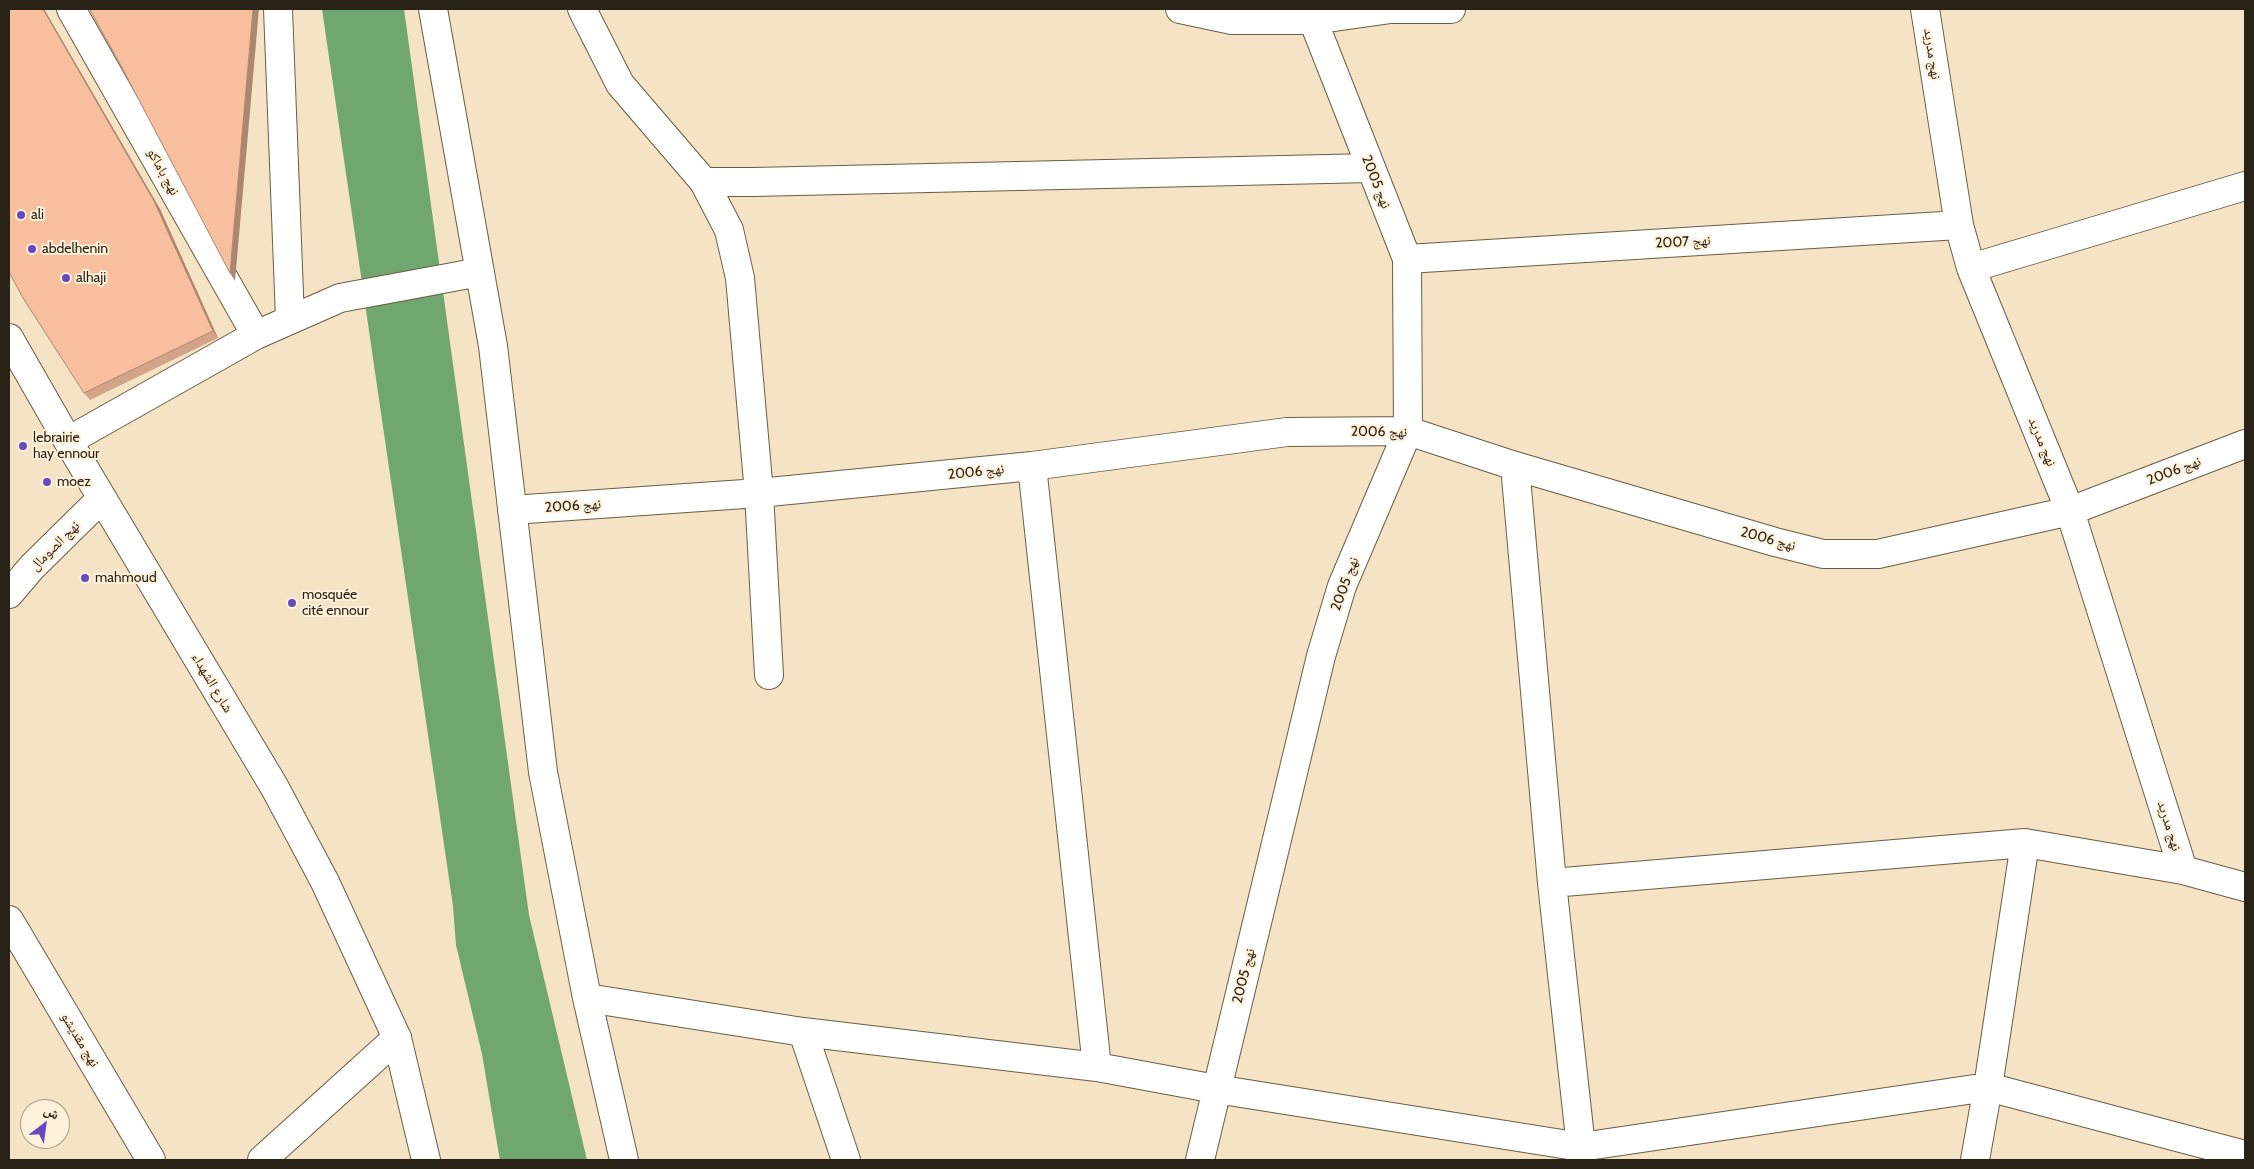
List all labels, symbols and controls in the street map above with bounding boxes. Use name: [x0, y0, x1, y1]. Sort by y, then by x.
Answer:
street label: نهج مدريد: [1920, 27, 1944, 81]
street label: نهج باماكو: [143, 145, 183, 199]
street label: نهج 2005: [1358, 153, 1394, 211]
place label: ali: [31, 207, 44, 223]
marker: ali: [15, 209, 27, 221]
street label: نهج 2007: [1655, 232, 1711, 252]
place label: abdelhenin: [42, 241, 108, 257]
marker: abdelhenin: [26, 243, 38, 255]
place label: alhaji: [76, 270, 106, 286]
marker: alhaji: [60, 272, 72, 284]
street label: نهج مدريد: [2025, 415, 2059, 469]
street label: نهج 2006: [1351, 423, 1407, 441]
place label: lebrairie hay ennour: [33, 430, 100, 462]
marker: lebrairie hay ennour: [17, 440, 29, 452]
street label: نهج 2006: [2145, 453, 2203, 489]
street label: نهج 2006: [947, 461, 1005, 483]
place label: moez: [57, 474, 91, 490]
marker: moez: [41, 476, 53, 488]
street label: نهج 2006: [544, 496, 602, 516]
street label: نهج الصومال: [27, 518, 83, 574]
street label: نهج 2006: [1739, 524, 1797, 554]
street label: نهج 2005: [1328, 555, 1362, 613]
place label: mahmoud: [95, 570, 157, 586]
marker: mahmoud: [79, 572, 91, 584]
place label: mosquée cité ennour: [302, 587, 369, 620]
marker: mosquée cité ennour: [286, 597, 298, 609]
street label: شارع الشهداء: [188, 650, 236, 716]
street label: نهج مدريد: [2153, 799, 2185, 853]
street label: نهج 2005: [1229, 947, 1259, 1005]
street label: نهج مقديشو: [57, 1010, 103, 1070]
north arrow: [20, 1099, 70, 1149]
text: ش: [41, 1100, 63, 1123]

